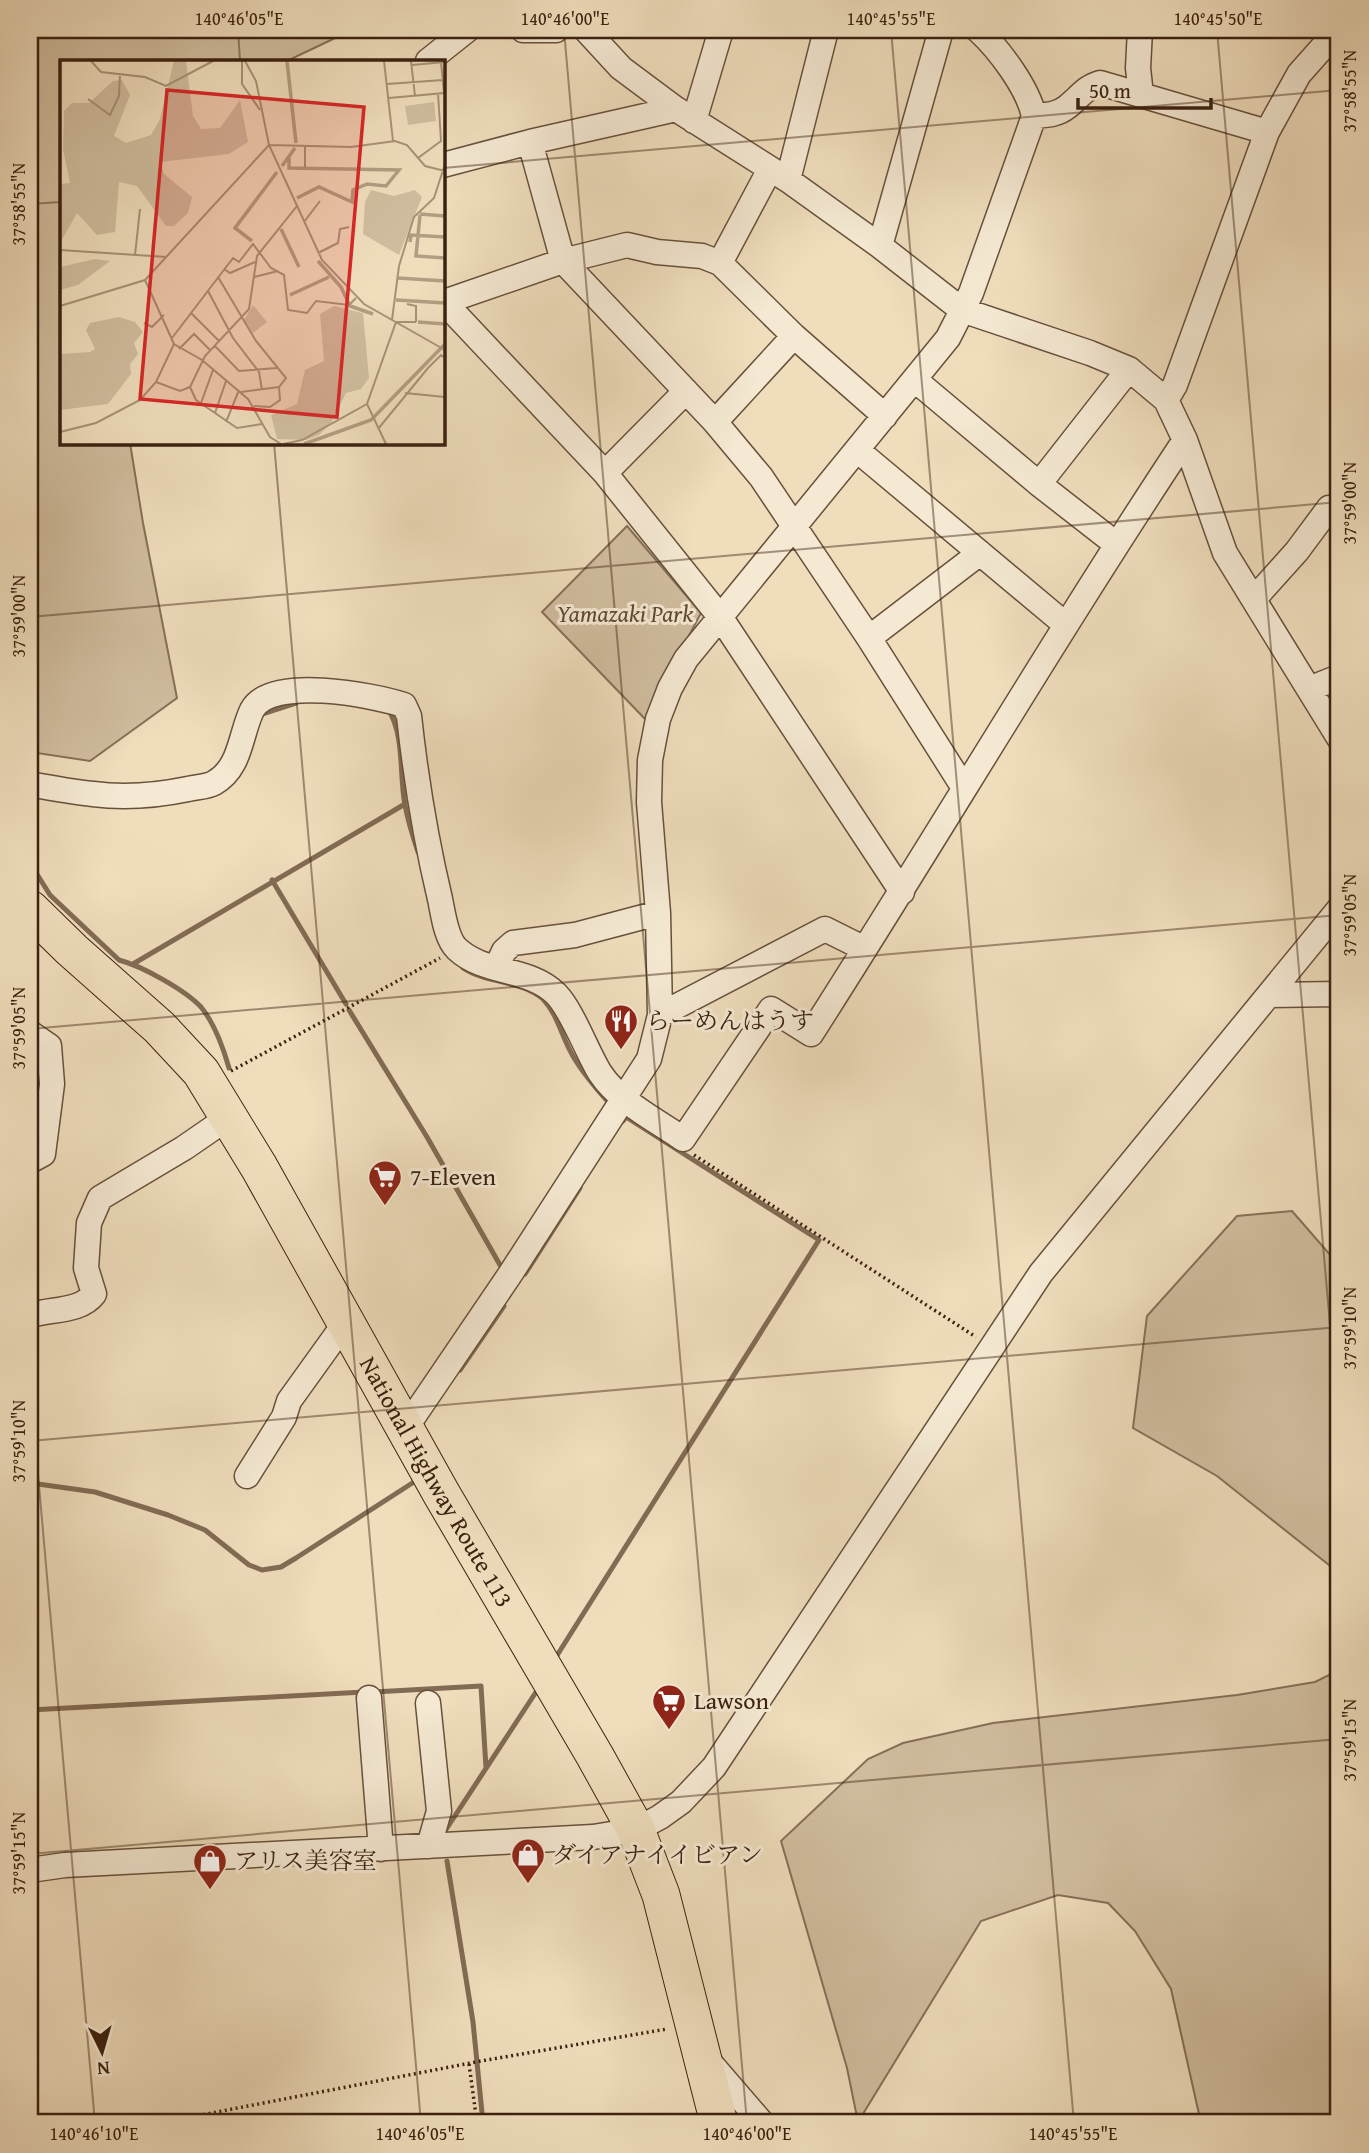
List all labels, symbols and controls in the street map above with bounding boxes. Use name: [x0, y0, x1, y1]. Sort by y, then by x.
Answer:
text: 140°46'05"E: [195, 5, 283, 32]
text: 140°46'00"E: [521, 5, 609, 32]
text: 140°45'55"E: [847, 5, 935, 32]
text: 140°45'50"E: [1174, 5, 1262, 32]
text: 37°58'55"N: [1336, 49, 1363, 132]
inset map: [60, 60, 444, 444]
scale bar: [1078, 66, 1212, 110]
text: 50 m: [1089, 75, 1131, 106]
text: 37°58'55"N: [5, 162, 32, 245]
text: 37°59'00"N: [1336, 461, 1363, 544]
text: 37°59'00"N: [5, 574, 32, 657]
park label: Yamazaki Park: [557, 596, 693, 631]
text: 37°59'05"N: [1336, 873, 1363, 956]
text: 37°59'05"N: [5, 986, 32, 1069]
restaurant icon: らーめんはうす: [602, 1002, 640, 1051]
place label: らーめんはうす: [646, 1003, 814, 1038]
supermarket icon: 7-Eleven: [366, 1158, 404, 1207]
place label: 7-Eleven: [410, 1159, 497, 1194]
text: 37°59'10"N: [1336, 1286, 1363, 1369]
street label: National Highway Route 113: [351, 1350, 522, 1614]
text: 37°59'10"N: [5, 1399, 32, 1482]
supermarket icon: Lawson: [650, 1682, 688, 1731]
place label: Lawson: [694, 1683, 769, 1718]
text: 37°59'15"N: [1336, 1698, 1363, 1781]
text: 37°59'15"N: [5, 1811, 32, 1894]
shop icon: ダイアナイイビアン: [509, 1836, 547, 1885]
place label: ダイアナイイビアン: [552, 1837, 763, 1872]
shop icon: アリス美容室: [191, 1842, 229, 1891]
place label: アリス美容室: [234, 1843, 377, 1878]
north arrow: [66, 2016, 136, 2086]
text: N: [96, 2054, 111, 2083]
text: 140°46'10"E: [50, 2120, 138, 2147]
text: 140°46'05"E: [376, 2120, 464, 2147]
text: 140°46'00"E: [703, 2120, 791, 2147]
text: 140°45'55"E: [1029, 2120, 1117, 2147]

